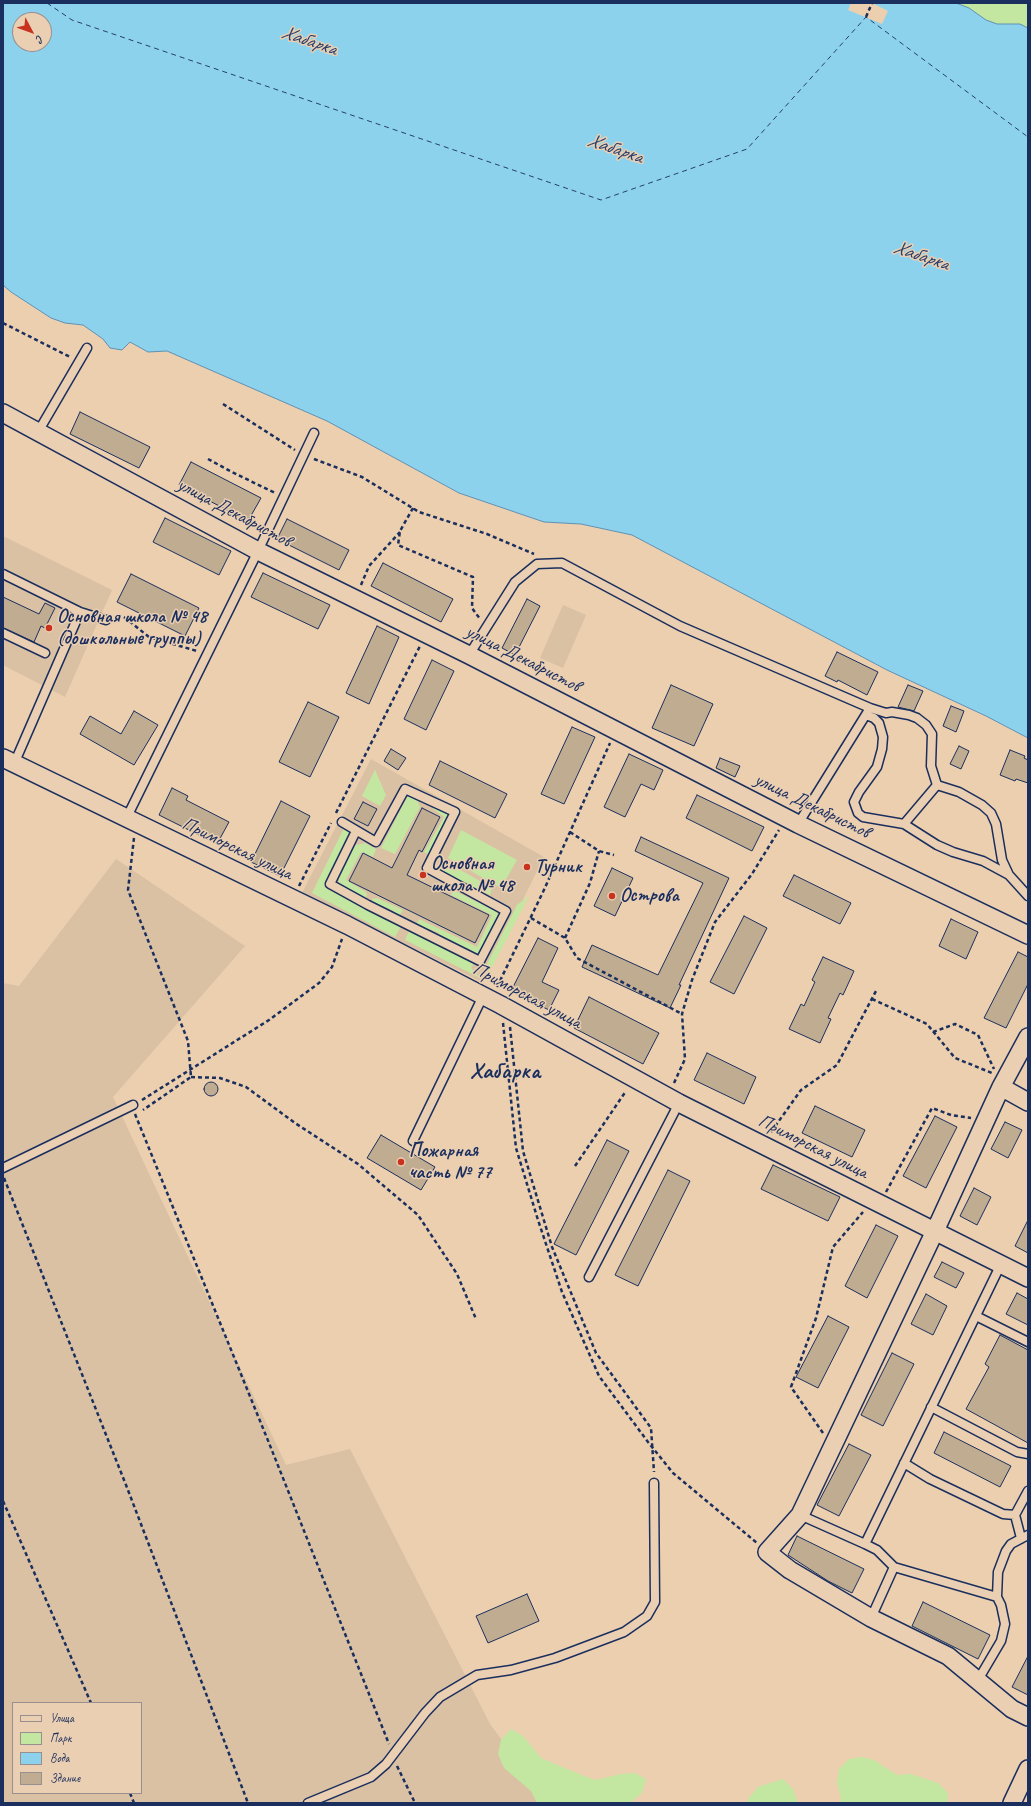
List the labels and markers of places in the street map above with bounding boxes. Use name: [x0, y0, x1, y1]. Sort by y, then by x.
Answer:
place label: Основная школа № 48 (дошкольные группы): [57, 606, 207, 650]
marker: Основная школа № 48 (дошкольные группы): [44, 623, 54, 633]
place label: Основная школа № 48: [431, 853, 514, 897]
place label: Турник: [535, 856, 582, 878]
marker: Турник: [522, 862, 532, 872]
marker: Основная школа № 48: [418, 870, 428, 880]
place label: Острова: [620, 885, 679, 907]
marker: Острова: [607, 891, 617, 901]
place label: Пожарная часть № 77: [409, 1140, 491, 1184]
marker: Пожарная часть № 77: [396, 1157, 406, 1167]

